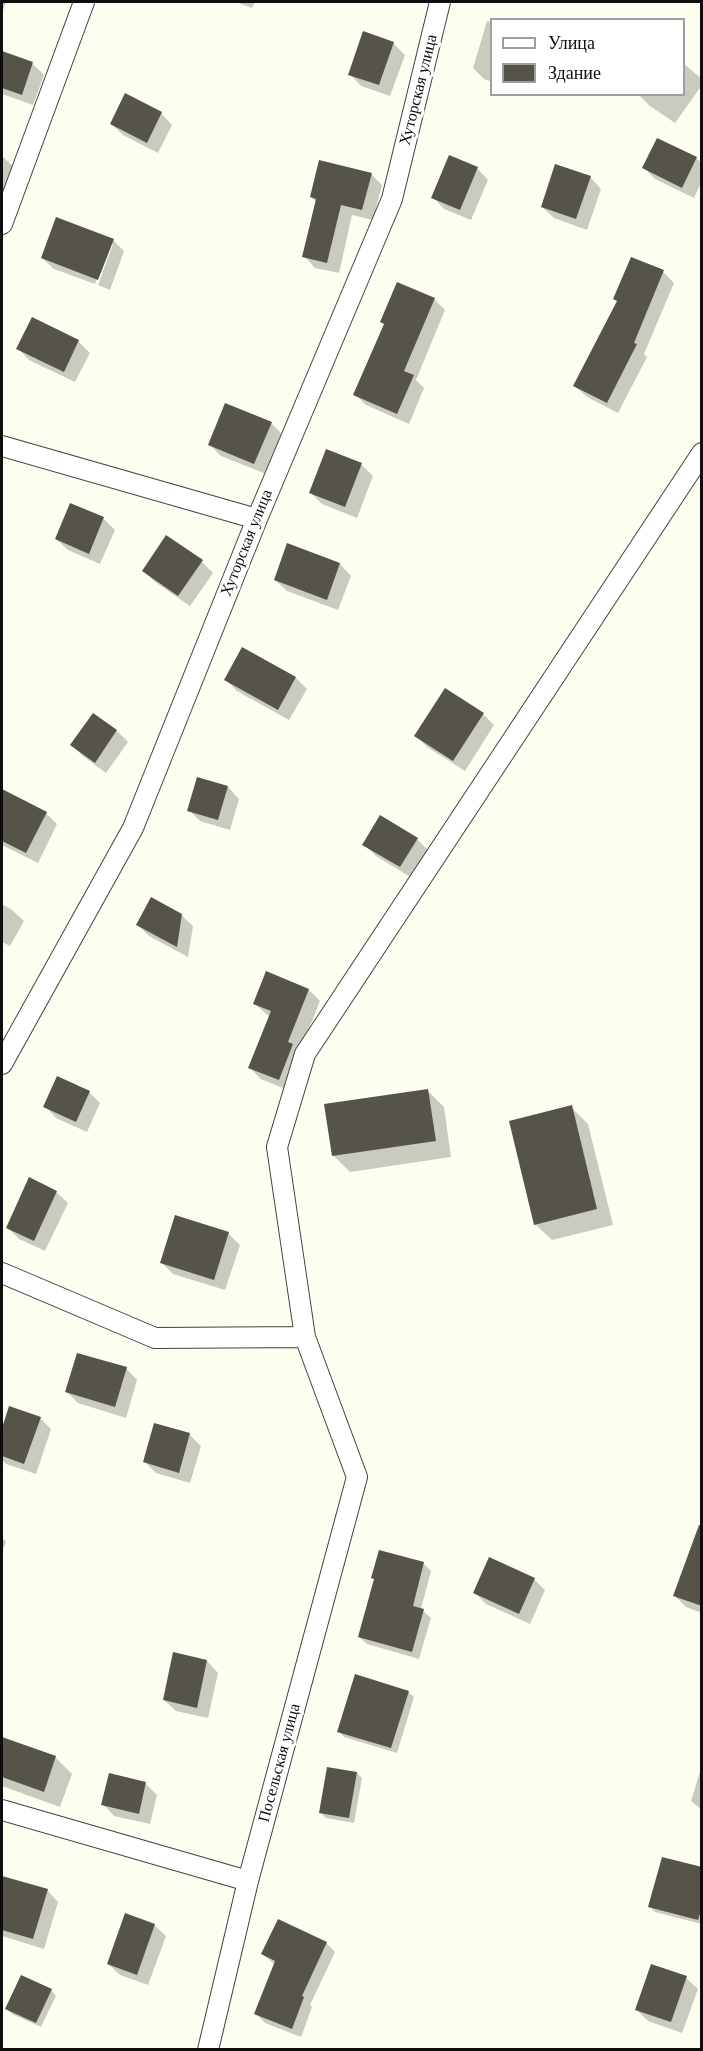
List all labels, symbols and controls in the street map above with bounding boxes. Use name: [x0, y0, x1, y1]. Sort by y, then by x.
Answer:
legend: [490, 18, 685, 96]
street label: Хуторская улица: [396, 33, 442, 147]
text: Улица: [548, 33, 595, 53]
text: Здание: [548, 63, 601, 83]
street label: Хуторская улица: [217, 487, 277, 599]
street label: Посельская улица: [255, 1701, 305, 1825]

